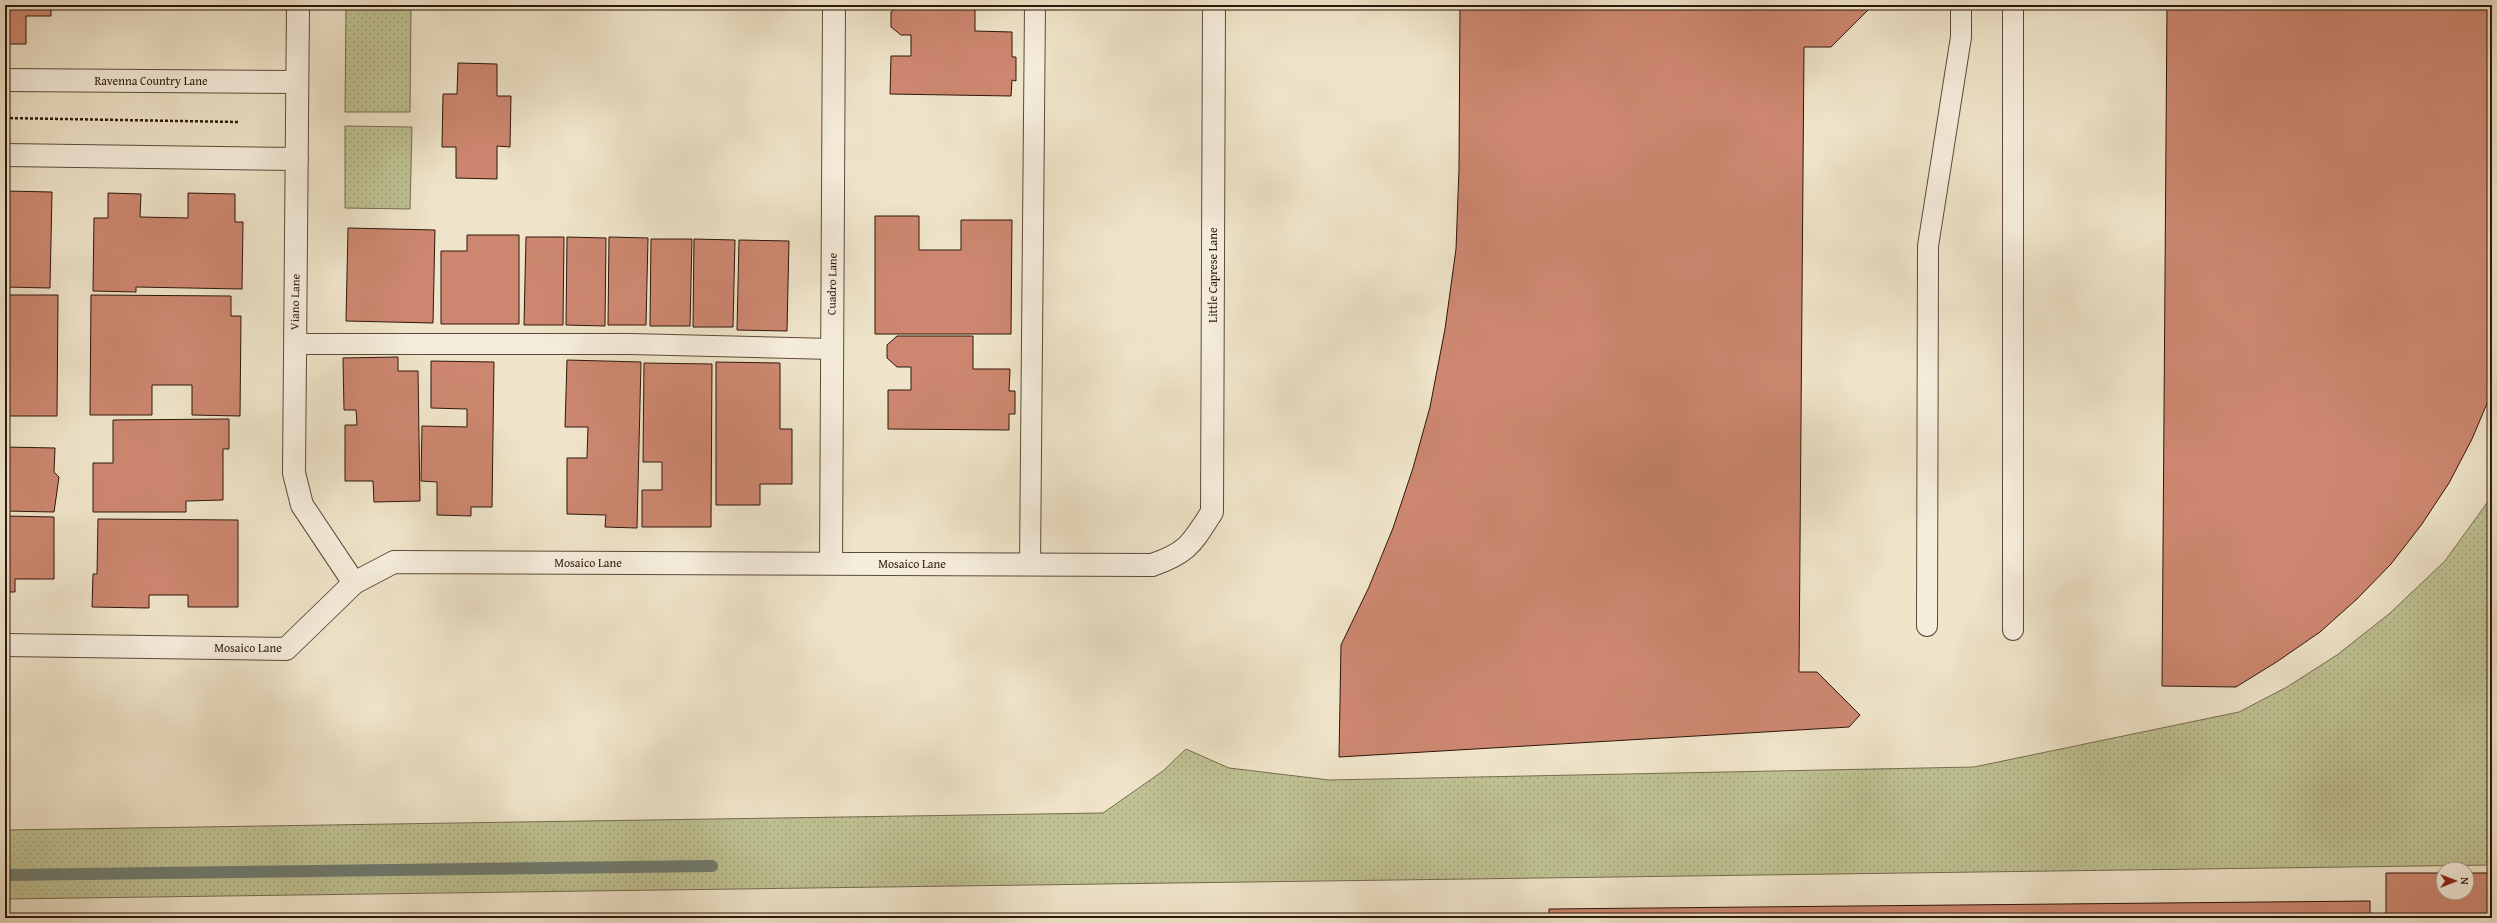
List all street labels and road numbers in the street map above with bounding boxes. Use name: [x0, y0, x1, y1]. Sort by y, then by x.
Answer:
street label: Ravenna Country Lane: [94, 72, 208, 89]
street label: Little Caprese Lane: [1204, 227, 1221, 323]
street label: Cuadro Lane: [822, 252, 841, 315]
street label: Viano Lane: [286, 273, 303, 330]
street label: Mosaico Lane: [554, 554, 622, 571]
street label: Mosaico Lane: [878, 555, 946, 572]
street label: Mosaico Lane: [214, 639, 282, 656]

